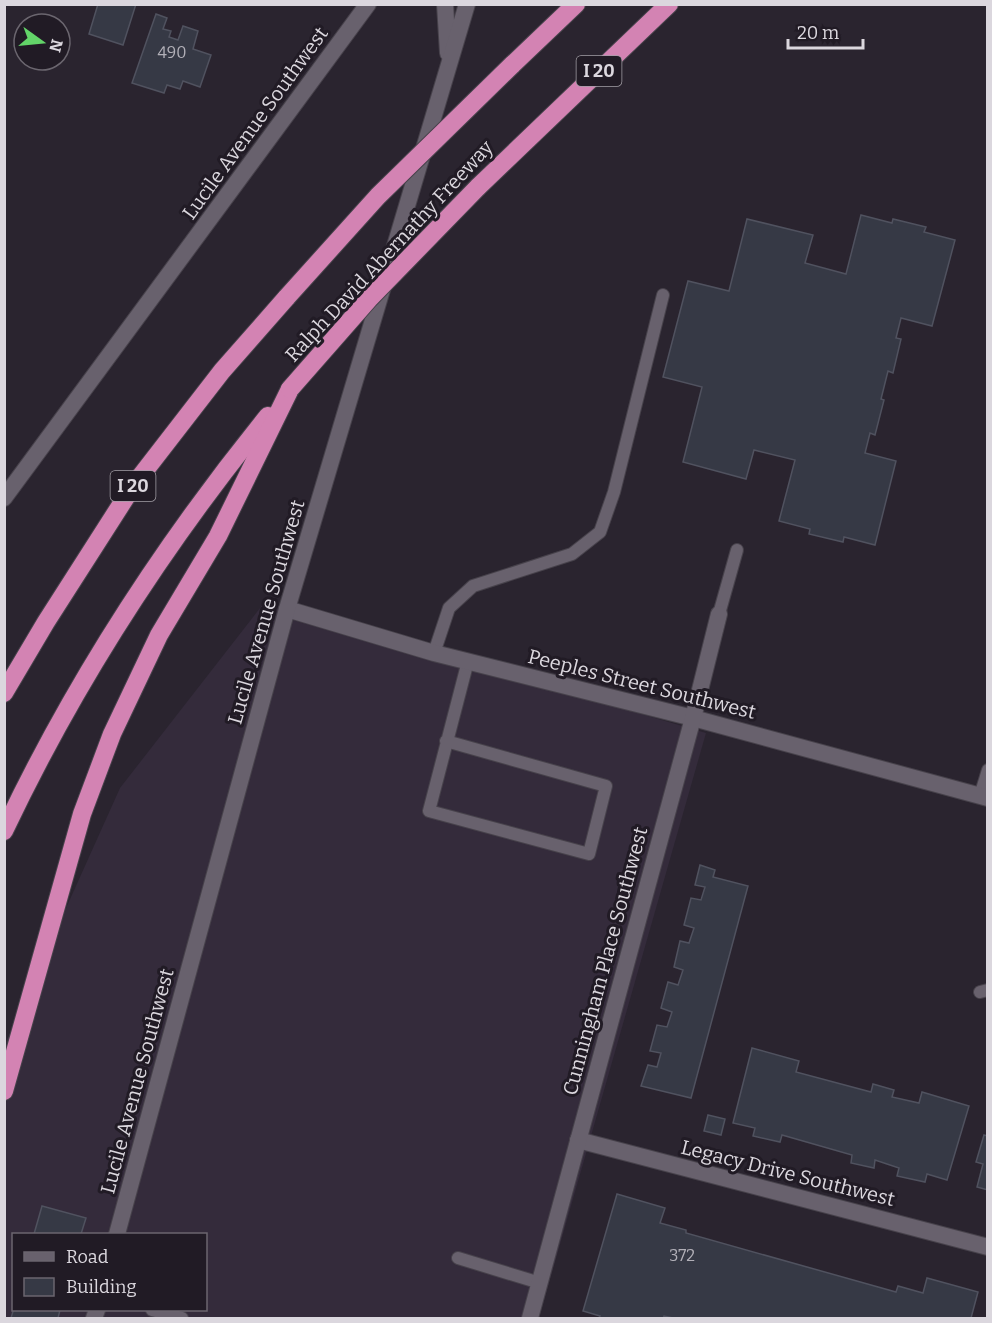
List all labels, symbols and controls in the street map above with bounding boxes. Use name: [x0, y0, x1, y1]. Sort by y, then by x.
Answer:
north arrow: [12, 12, 72, 72]
scale bar: [788, 12, 863, 50]
street label: Lucile Avenue Southwest: [177, 22, 333, 224]
text: 20 m: [797, 22, 839, 44]
text: N: [45, 37, 67, 54]
house number: 490: [158, 43, 186, 62]
road number: I 20: [576, 56, 622, 86]
street label: Ralph David Abernathy Freeway: [280, 135, 498, 367]
road number: I 20: [110, 471, 156, 501]
street label: Lucile Avenue Southwest: [222, 497, 310, 727]
street label: Peeples Street Southwest: [526, 644, 758, 724]
street label: Cunningham Place Southwest: [558, 824, 652, 1098]
street label: Lucile Avenue Southwest: [95, 966, 179, 1196]
street label: Legacy Drive Southwest: [679, 1135, 897, 1211]
legend: [12, 1233, 207, 1311]
text: Road: [66, 1246, 109, 1268]
house number: 372: [669, 1246, 695, 1265]
text: Building: [66, 1276, 137, 1298]

